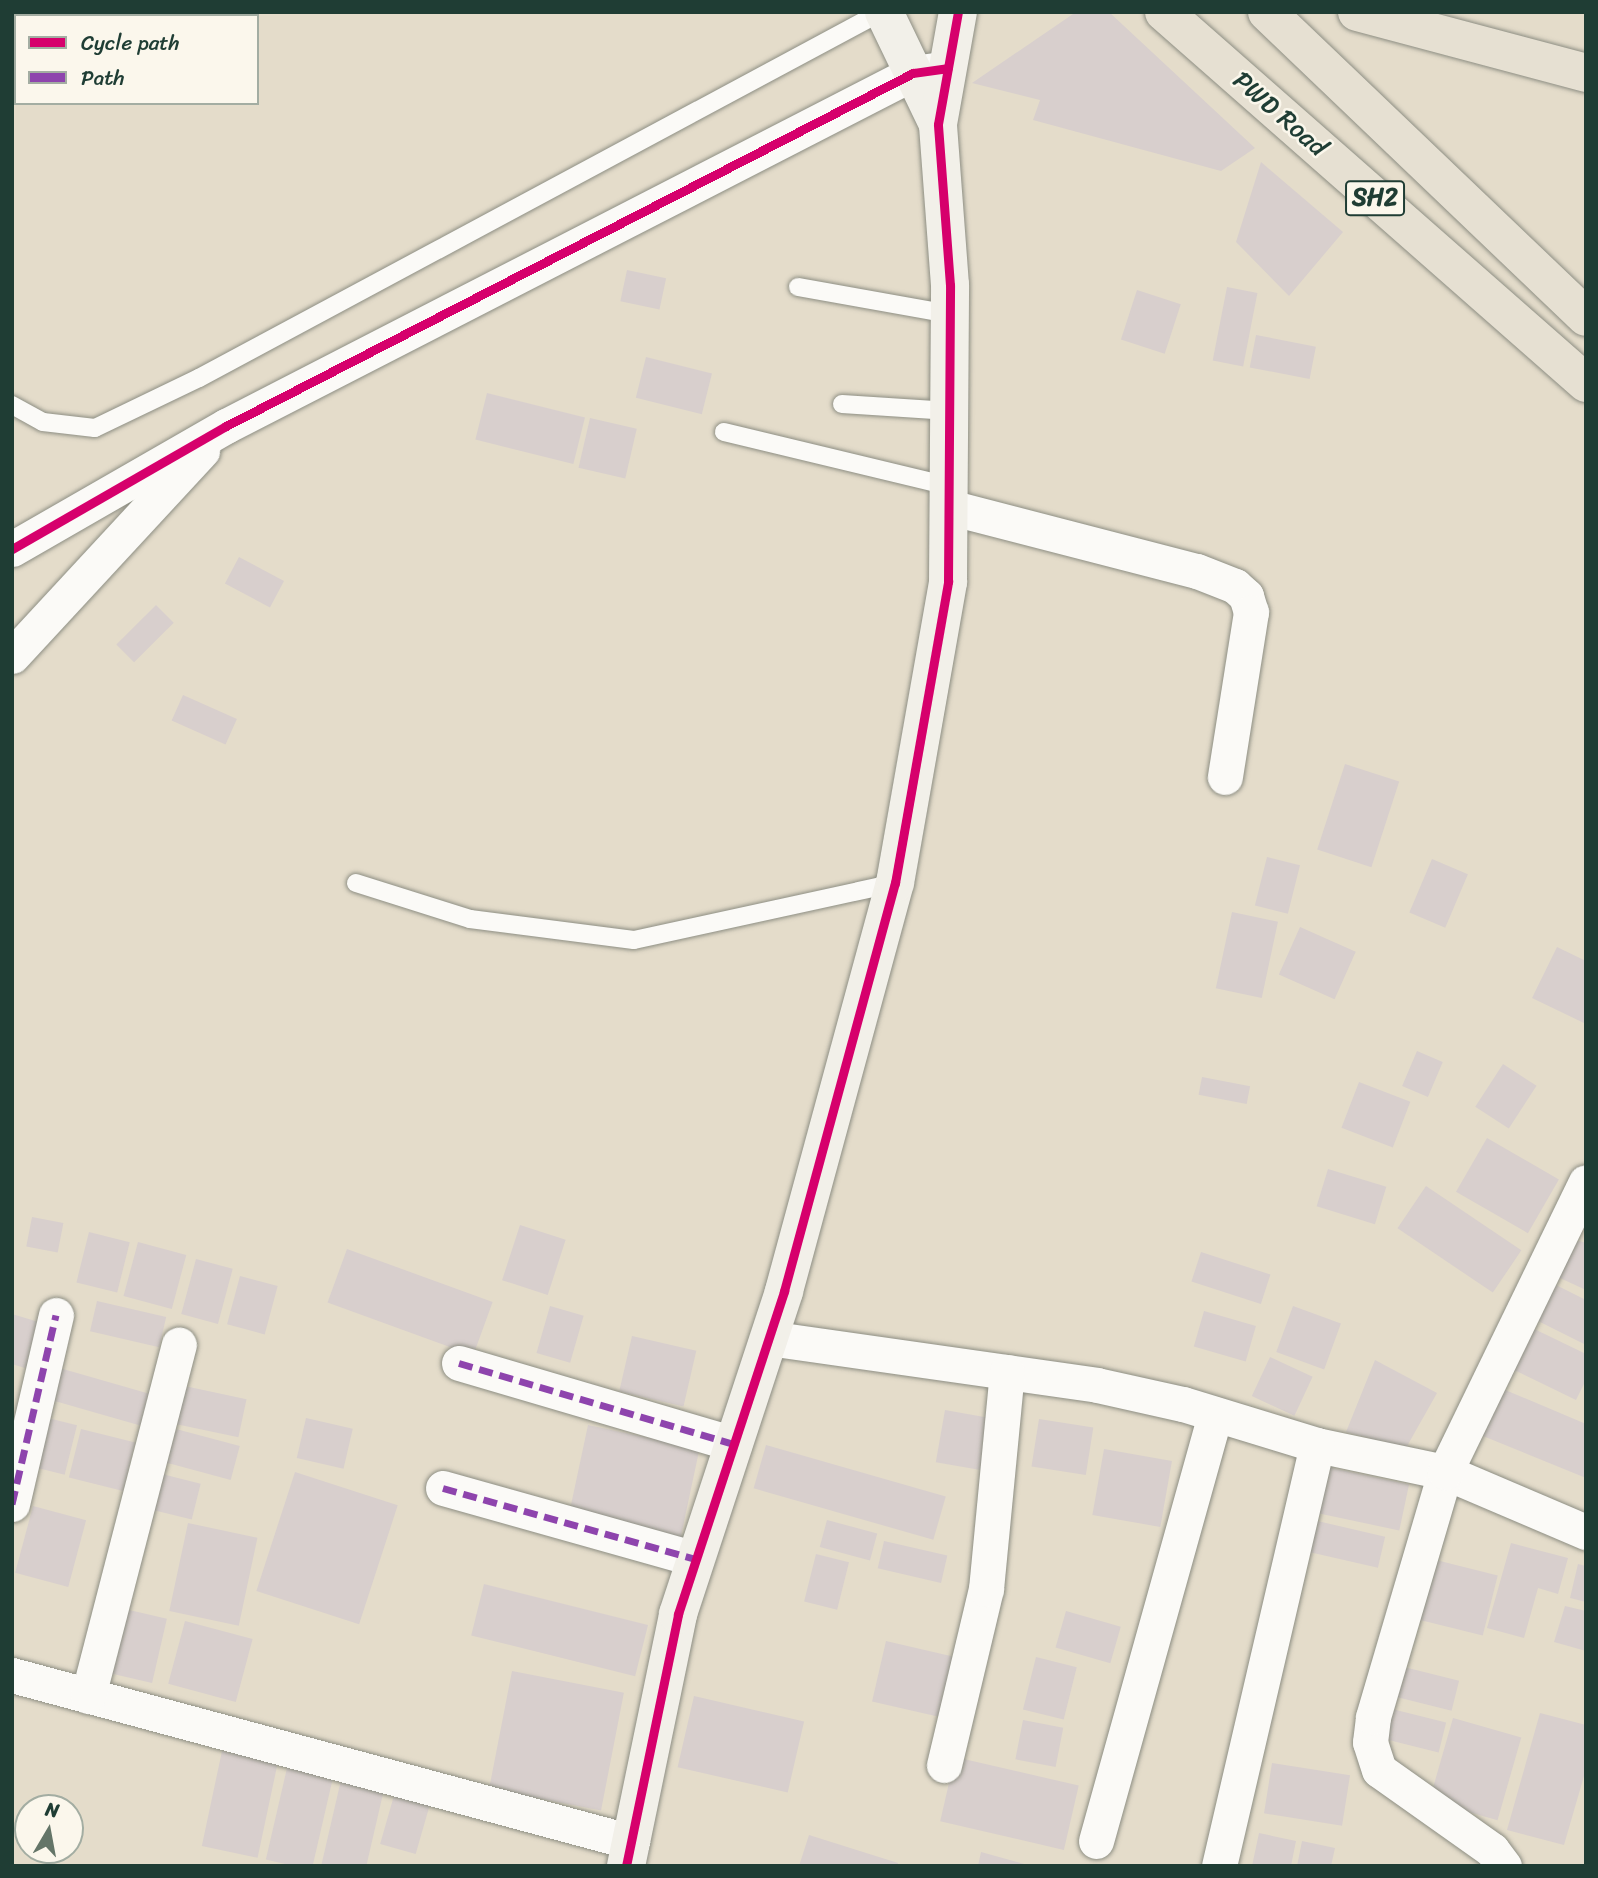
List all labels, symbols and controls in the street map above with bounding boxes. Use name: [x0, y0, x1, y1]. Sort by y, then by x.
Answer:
legend: [14, 14, 259, 105]
text: Cycle path: [81, 24, 180, 62]
text: Path: [81, 59, 124, 97]
street label: PWD Road: [1227, 65, 1333, 163]
road number: SH2: [1344, 178, 1406, 218]
text: N: [43, 1792, 62, 1827]
north arrow: [14, 1794, 84, 1864]

